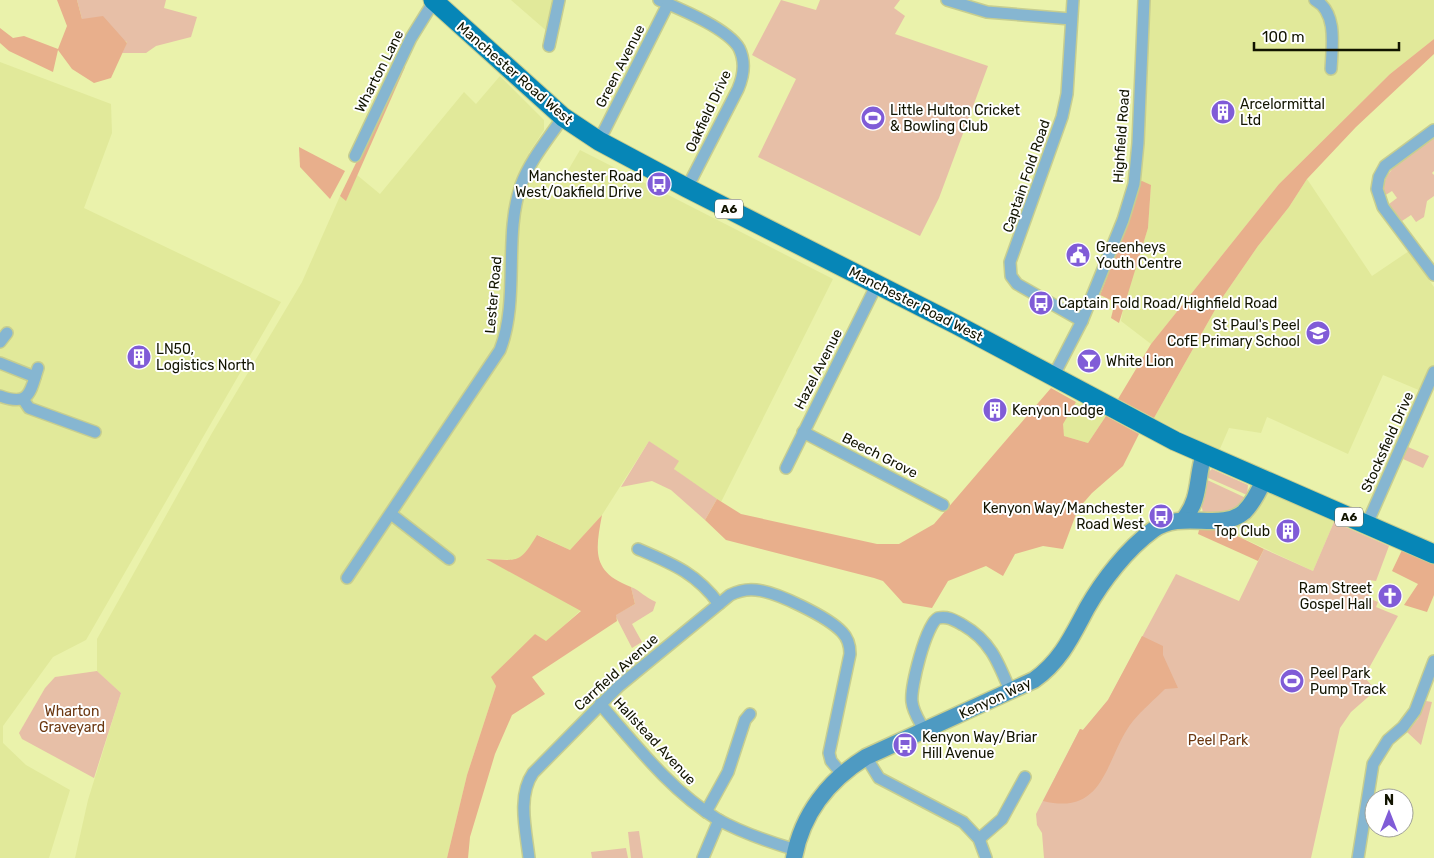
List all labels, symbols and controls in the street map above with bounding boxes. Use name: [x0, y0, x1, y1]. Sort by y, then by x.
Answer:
street label: Manchester Road West: [453, 18, 577, 129]
scale bar: [1254, 20, 1399, 52]
street label: Green Avenue: [592, 22, 649, 111]
street label: Wharton Lane: [351, 27, 408, 115]
text: 100 m: [1262, 28, 1304, 46]
street label: Oakfield Drive: [682, 67, 735, 155]
street label: Highfield Road: [1110, 89, 1133, 184]
place label: Arcelormittal Ltd: [1240, 96, 1325, 129]
building icon: Arcelormittal Ltd: [1210, 99, 1236, 125]
place label: Little Hulton Cricket & Bowling Club: [890, 102, 1021, 135]
sports icon: Little Hulton Cricket & Bowling Club: [860, 105, 886, 131]
street label: Captain Fold Road: [999, 118, 1054, 235]
place label: Manchester Road West/Oakfield Drive: [515, 168, 642, 201]
bus stop icon: Manchester Road West/Oakfield Drive: [646, 171, 672, 197]
road number: A6: [715, 200, 743, 218]
place label: Greenheys Youth Centre: [1096, 239, 1182, 272]
public building icon: Greenheys Youth Centre: [1065, 242, 1091, 268]
street label: Lester Road: [482, 256, 505, 334]
street label: Manchester Road West: [846, 263, 986, 346]
bus stop icon: Captain Fold Road/Highfield Road: [1028, 290, 1054, 316]
place label: Captain Fold Road/Highfield Road: [1058, 295, 1277, 312]
place label: St Paul's Peel CofE Primary School: [1167, 317, 1300, 350]
school or university icon: St Paul's Peel CofE Primary School: [1305, 320, 1331, 346]
street label: Hazel Avenue: [791, 326, 846, 412]
place label: LN50, Logistics North: [156, 341, 255, 374]
building icon: LN50, Logistics North: [126, 344, 152, 370]
bar icon: White Lion: [1076, 348, 1102, 374]
place label: White Lion: [1106, 353, 1174, 370]
street label: Stocksfield Drive: [1358, 389, 1417, 495]
building icon: Kenyon Lodge: [982, 397, 1008, 423]
place label: Kenyon Lodge: [1012, 402, 1104, 419]
street label: Beech Grove: [839, 429, 921, 482]
place label: Kenyon Way/Manchester Road West: [983, 500, 1145, 533]
bus stop icon: Kenyon Way/Manchester Road West: [1148, 503, 1174, 529]
road number: A6: [1335, 508, 1363, 526]
building icon: Top Club: [1275, 518, 1301, 544]
place label: Top Club: [1214, 523, 1270, 540]
place label: Ram Street Gospel Hall: [1299, 580, 1373, 613]
church icon: Ram Street Gospel Hall: [1377, 583, 1403, 609]
street label: Carrfield Avenue: [571, 630, 662, 715]
place label: Peel Park Pump Track: [1310, 665, 1387, 698]
sports icon: Peel Park Pump Track: [1279, 668, 1305, 694]
street label: Kenyon Way: [956, 674, 1034, 723]
street label: Hallstead Avenue: [610, 694, 700, 789]
park label: Wharton Graveyard: [39, 703, 105, 736]
place label: Kenyon Way/Briar Hill Avenue: [922, 729, 1038, 762]
bus stop icon: Kenyon Way/Briar Hill Avenue: [892, 732, 918, 758]
park label: Peel Park: [1188, 732, 1249, 749]
north arrow: [1364, 788, 1414, 838]
text: N: [1384, 792, 1394, 809]

